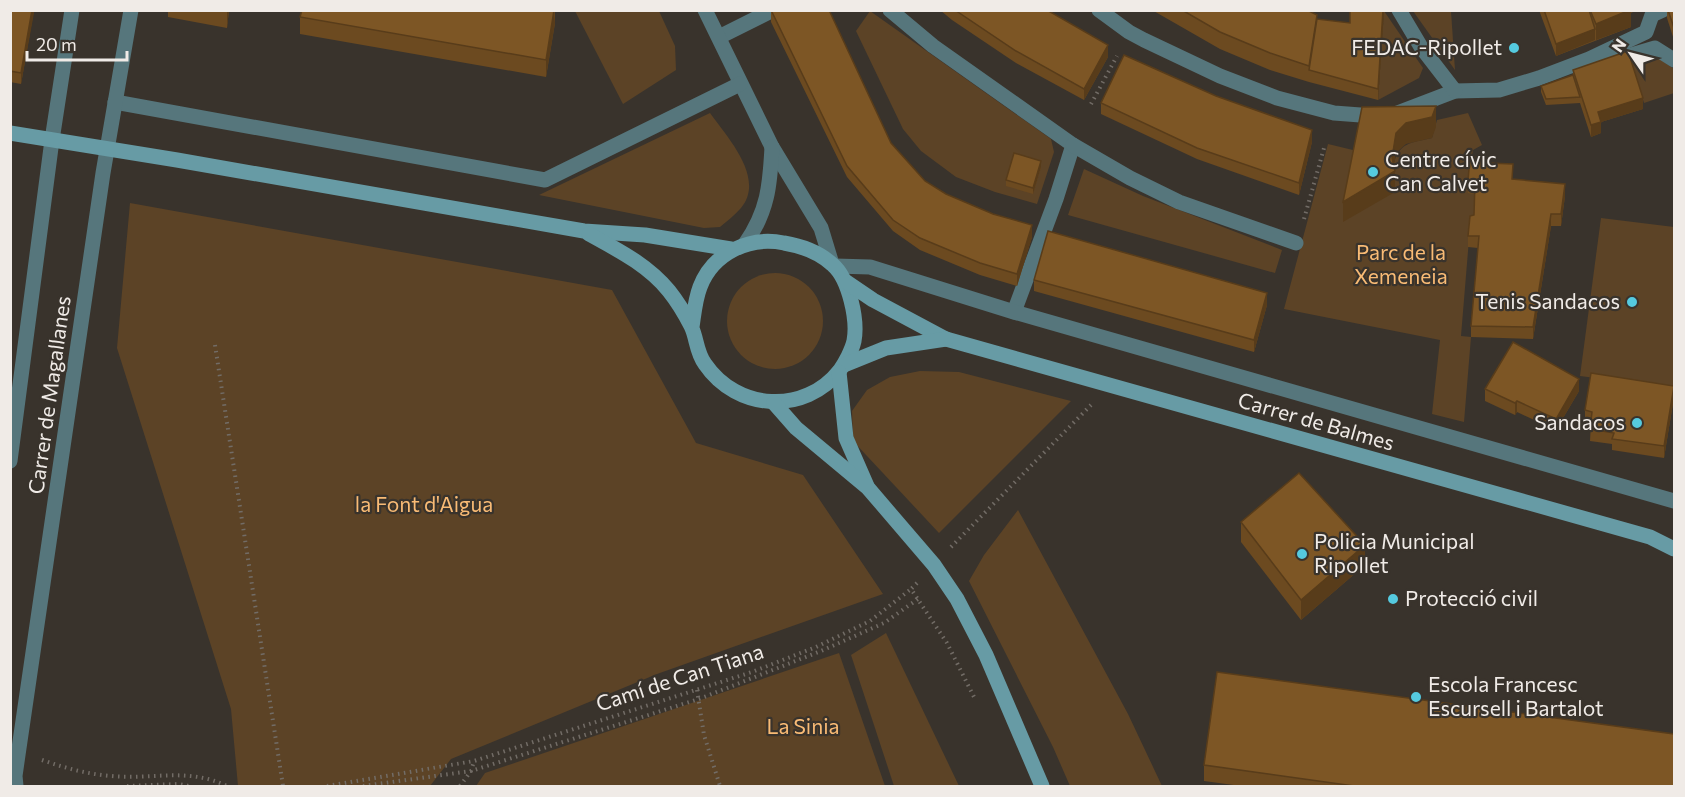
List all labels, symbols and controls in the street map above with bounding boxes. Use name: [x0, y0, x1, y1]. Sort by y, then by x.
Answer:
scale bar: [27, 24, 128, 62]
north arrow: [1601, 24, 1661, 84]
text: 20 m: [36, 33, 77, 55]
place label: FEDAC-Ripollet: [1351, 34, 1502, 59]
text: N: [1607, 35, 1630, 55]
marker: FEDAC-Ripollet: [1507, 41, 1521, 55]
place label: Centre cívic Can Calvet: [1385, 146, 1497, 195]
marker: Centre cívic Can Calvet: [1366, 165, 1380, 179]
park label: Parc de la Xemeneia: [1354, 239, 1448, 288]
place label: Tenis Sandacos: [1475, 288, 1620, 313]
street label: Carrer de Magallanes: [22, 294, 75, 496]
marker: Tenis Sandacos: [1625, 295, 1639, 309]
street label: Carrer de Balmes: [1235, 386, 1397, 455]
place label: Sandacos: [1534, 409, 1625, 434]
marker: Sandacos: [1630, 416, 1644, 430]
park label: la Font d'Aigua: [355, 491, 493, 516]
place label: Policia Municipal Ripollet: [1314, 528, 1475, 577]
marker: Policia Municipal Ripollet: [1295, 547, 1309, 561]
place label: Protecció civil: [1405, 585, 1538, 610]
marker: Protecció civil: [1386, 592, 1400, 606]
street label: Camí de Can Tiana: [593, 638, 766, 715]
place label: Escola Francesc Escursell i Bartalot: [1428, 671, 1604, 720]
marker: Escola Francesc Escursell i Bartalot: [1409, 690, 1423, 704]
park label: La Sinia: [766, 713, 840, 738]

